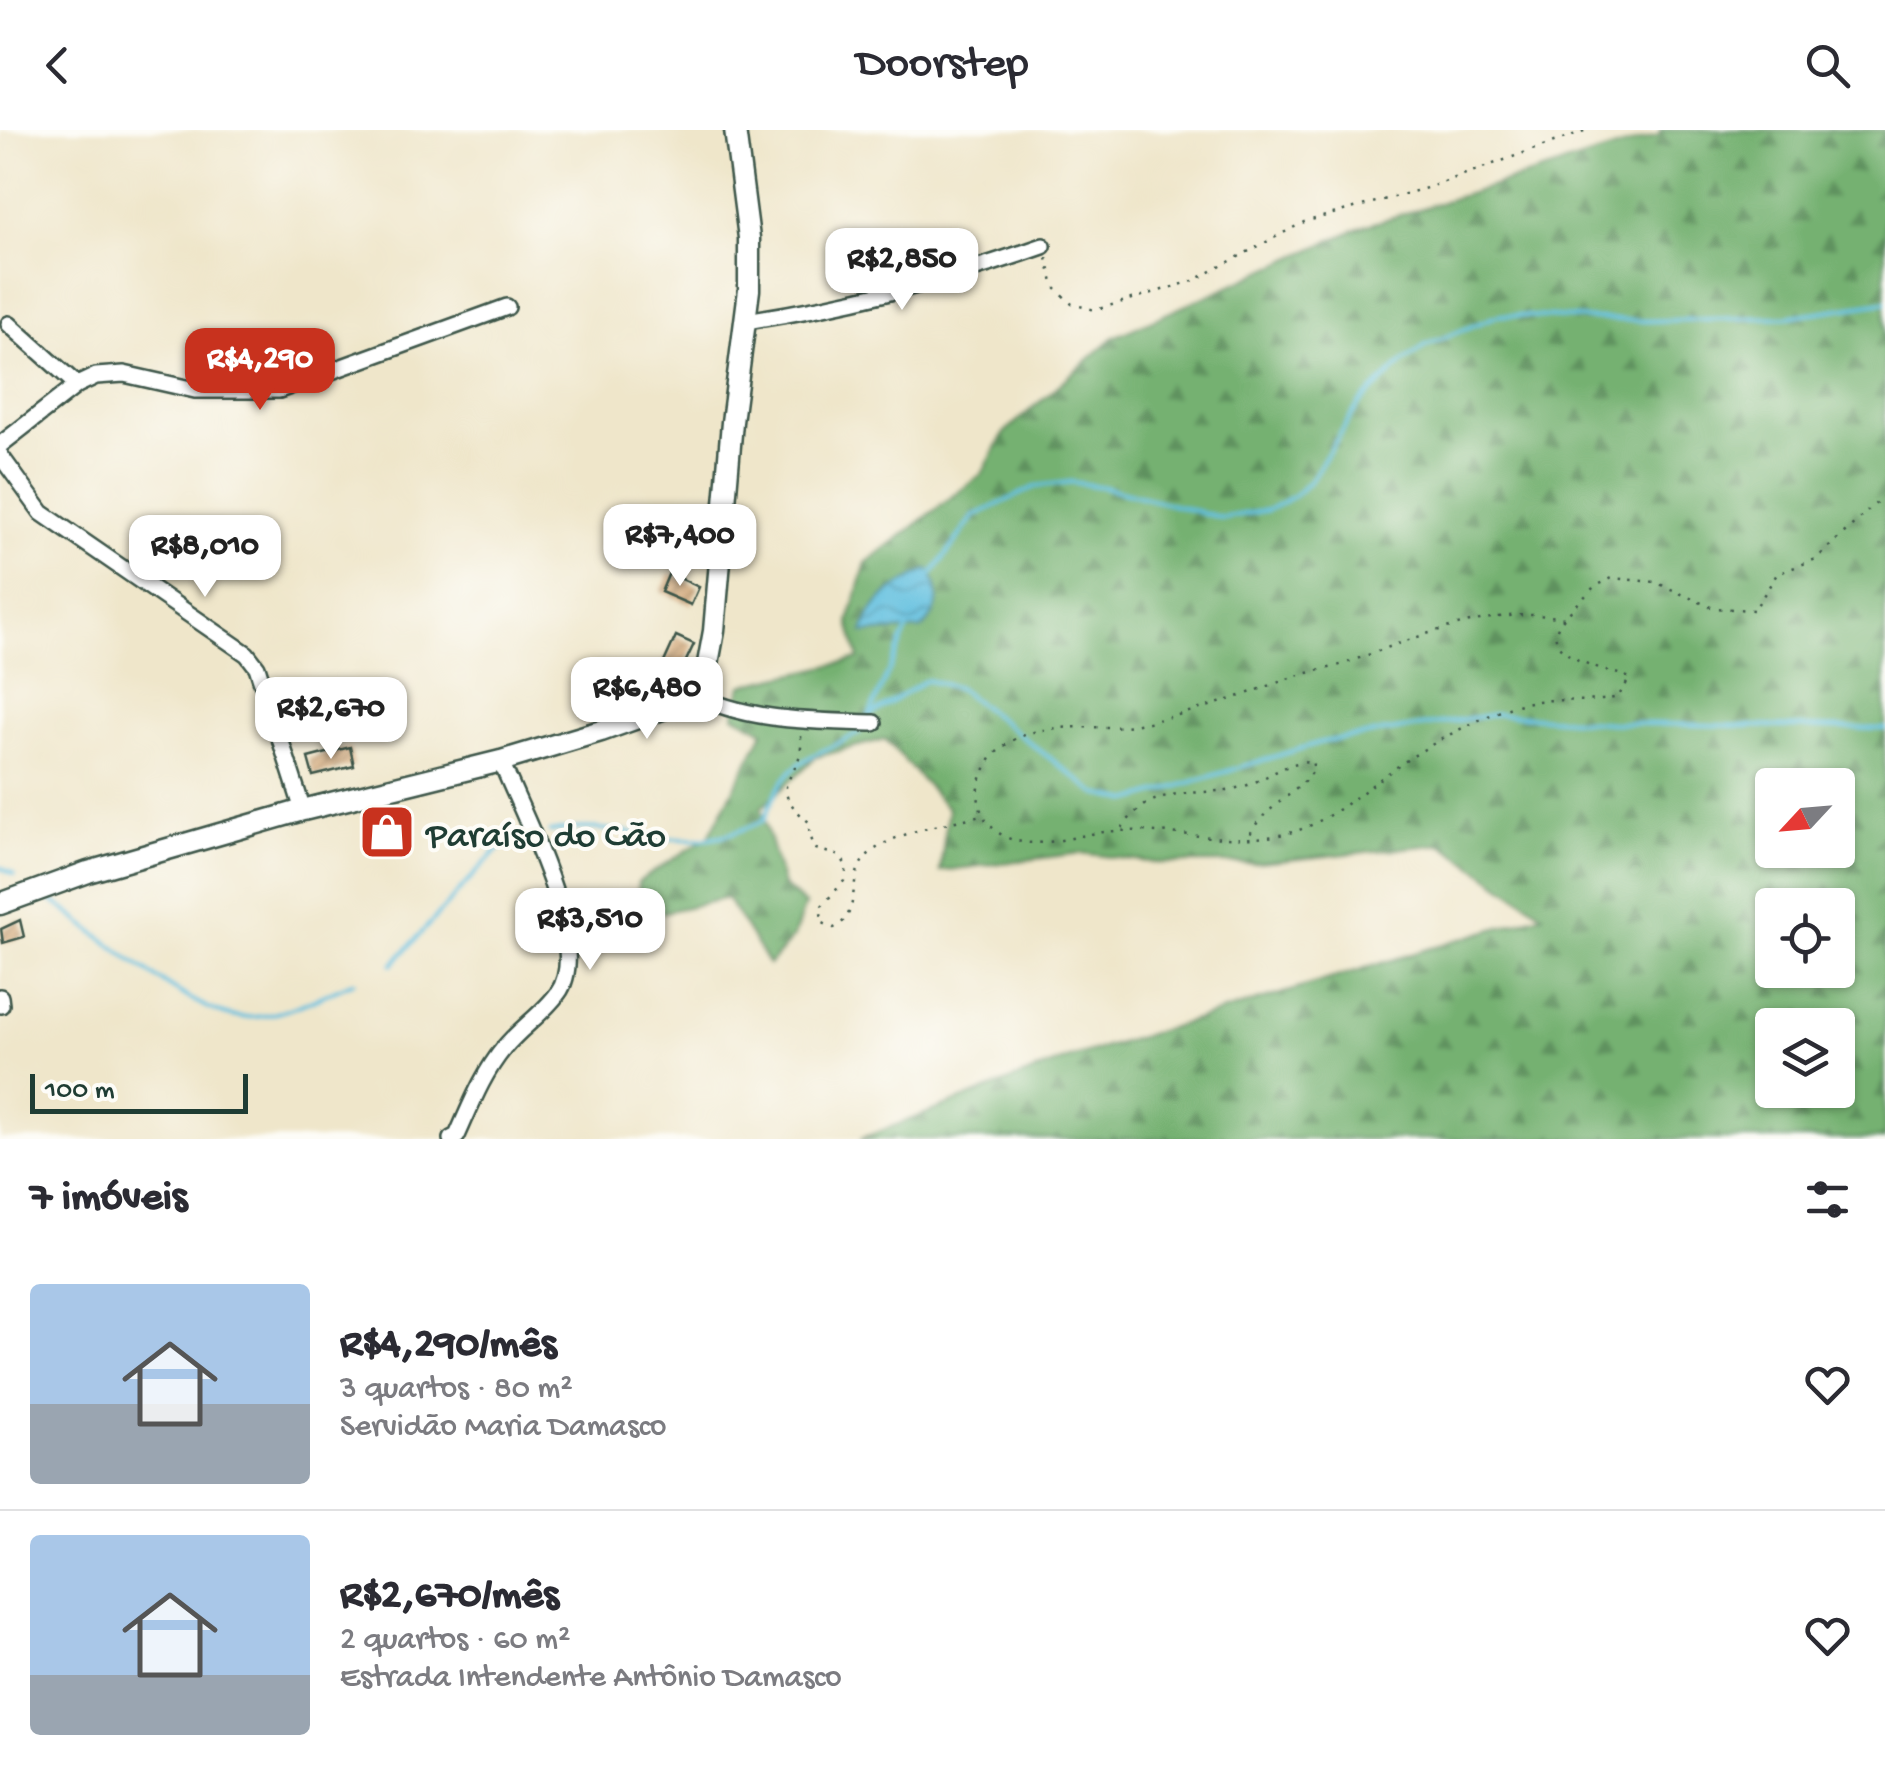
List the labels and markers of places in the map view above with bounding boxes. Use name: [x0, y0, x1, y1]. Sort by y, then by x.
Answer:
pin: R$2,850: [810, 228, 994, 313]
pin: R$4,290: [168, 328, 352, 413]
pin: R$7,400: [588, 504, 772, 589]
pin: R$8,010: [113, 515, 297, 600]
pin: R$6,480: [555, 657, 739, 742]
pin: R$2,670: [239, 677, 423, 762]
shop icon: Paraíso do Cão: [357, 802, 417, 862]
place label: Paraíso do Cão: [425, 816, 666, 860]
pin: R$3,510: [498, 888, 682, 973]

